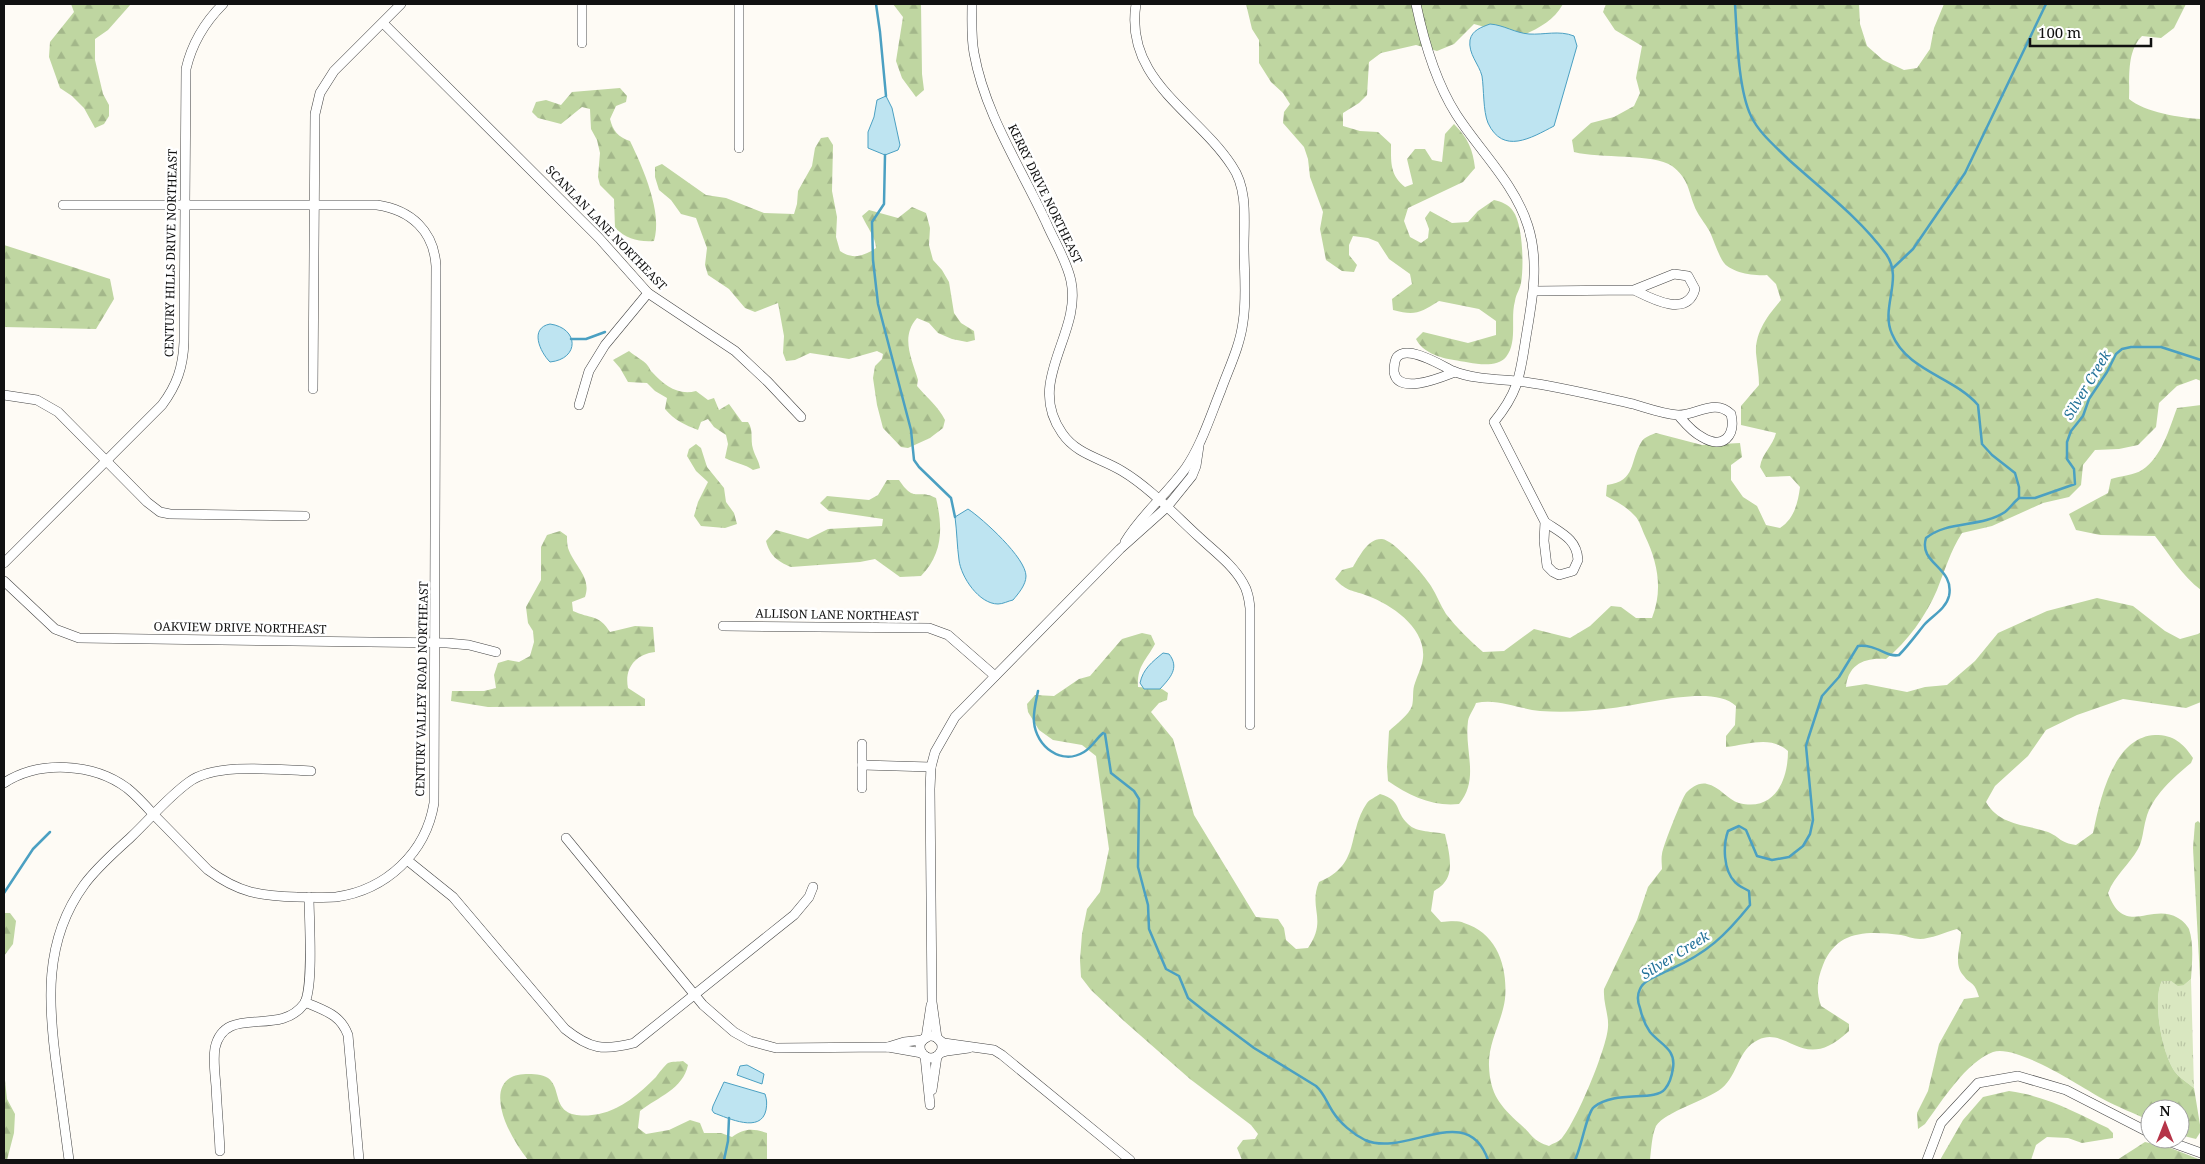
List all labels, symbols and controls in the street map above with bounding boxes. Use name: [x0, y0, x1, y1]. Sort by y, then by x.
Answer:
scale bar: [2030, 15, 2151, 47]
text: 100 m: [2038, 22, 2081, 42]
street label: KERRY DRIVE NORTHEAST: [1004, 121, 1087, 267]
street label: CENTURY HILLS DRIVE NORTHEAST: [160, 148, 181, 357]
street label: SCANLAN LANE NORTHEAST: [542, 161, 671, 294]
water label: Silver Creek: [2058, 346, 2115, 423]
street label: CENTURY VALLEY ROAD NORTHEAST: [411, 581, 432, 797]
street label: ALLISON LANE NORTHEAST: [755, 605, 919, 624]
street label: OAKVIEW DRIVE NORTHEAST: [153, 617, 327, 638]
water label: Silver Creek: [1637, 925, 1714, 983]
north arrow: [2140, 1099, 2190, 1149]
text: N: [2159, 1101, 2171, 1120]

